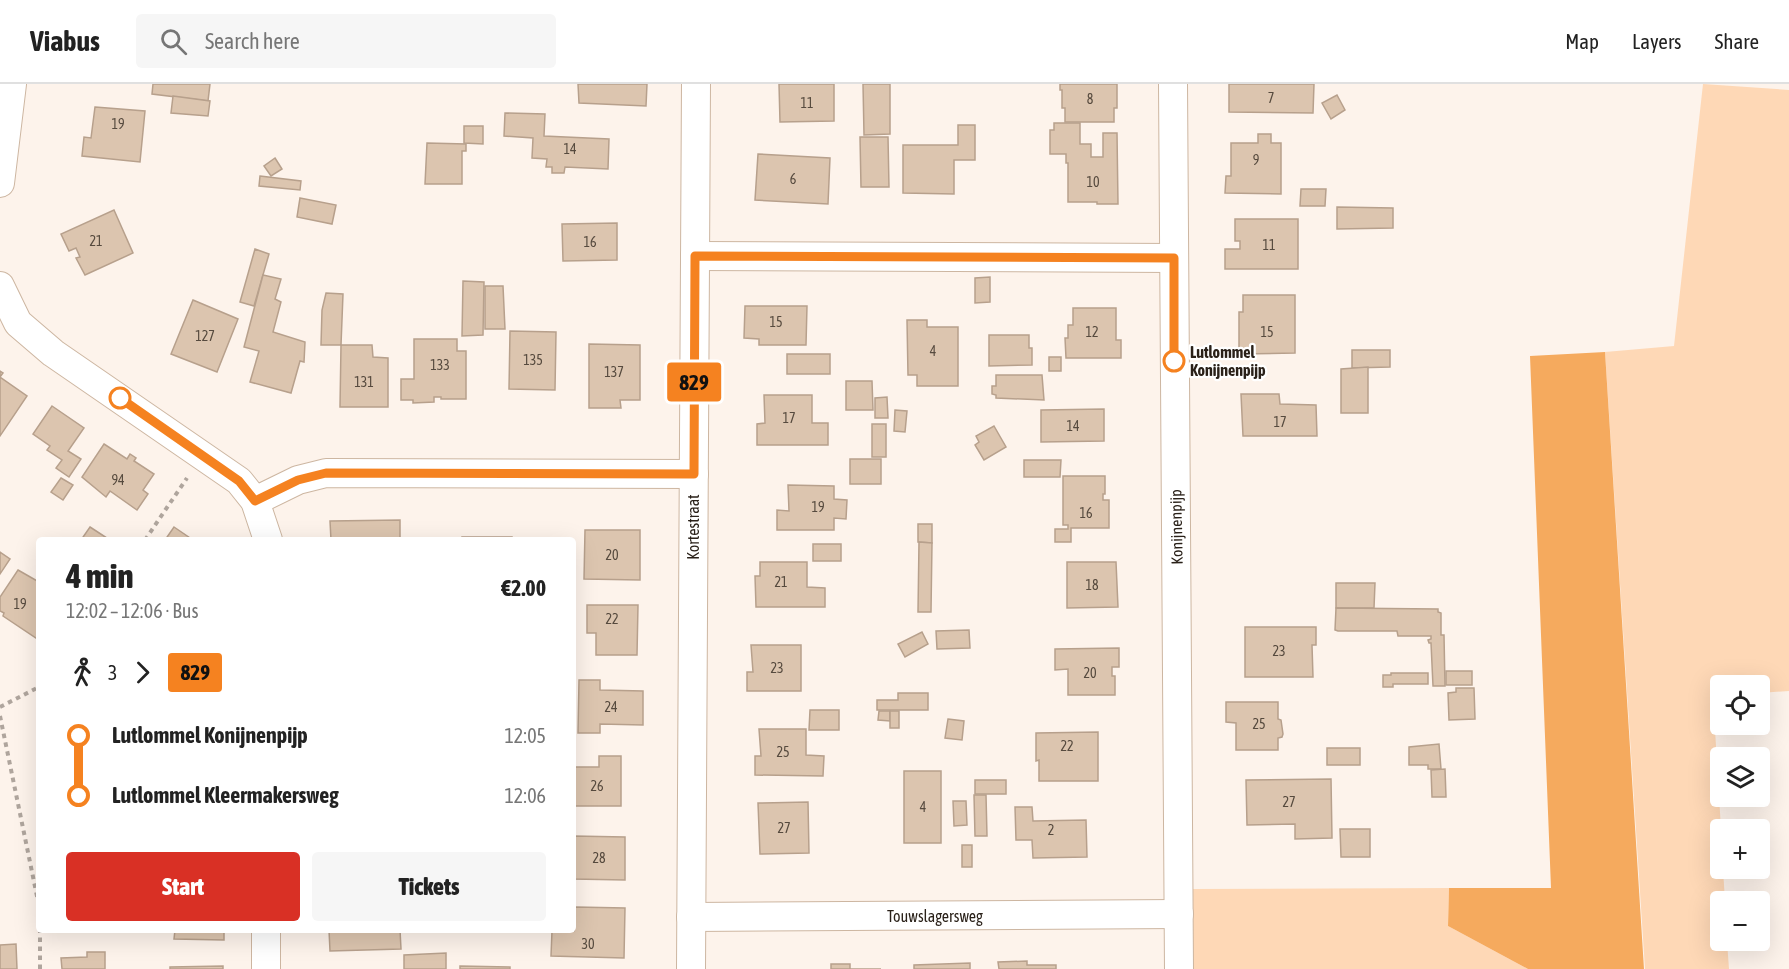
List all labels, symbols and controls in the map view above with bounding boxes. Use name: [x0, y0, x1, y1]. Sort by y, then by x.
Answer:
search box: [136, 14, 556, 68]
text: Viabus: [30, 25, 100, 57]
icon: search: [157, 25, 190, 58]
text: Search here: [205, 28, 300, 54]
text: Map: [1565, 29, 1599, 53]
text: Layers: [1632, 29, 1682, 53]
text: Share: [1715, 29, 1759, 53]
house number: 7: [1268, 90, 1274, 106]
house number: 8: [1087, 91, 1094, 107]
house number: 11: [800, 95, 814, 111]
house number: 19: [111, 116, 125, 132]
house number: 14: [563, 141, 577, 157]
house number: 9: [1253, 152, 1259, 168]
house number: 6: [790, 171, 797, 187]
house number: 10: [1086, 174, 1100, 190]
house number: 21: [89, 233, 103, 249]
house number: 16: [583, 234, 597, 250]
house number: 11: [1262, 237, 1276, 253]
house number: 15: [769, 314, 783, 330]
house number: 12: [1085, 324, 1099, 340]
house number: 15: [1260, 324, 1274, 340]
house number: 127: [195, 328, 215, 344]
house number: 4: [930, 343, 937, 359]
place label: Lutlommel Konijnenpijp: [1190, 343, 1266, 379]
marker: Lutlommel Konijnenpijp: [1163, 350, 1185, 372]
house number: 135: [523, 352, 543, 368]
house number: 133: [430, 357, 450, 373]
line badge: 829: [660, 362, 728, 402]
house number: 137: [604, 364, 624, 380]
text: 829: [679, 370, 709, 394]
house number: 131: [354, 374, 374, 390]
unlabelled marker: [109, 387, 131, 409]
house number: 17: [782, 410, 796, 426]
house number: 17: [1273, 414, 1287, 430]
house number: 14: [1066, 418, 1080, 434]
house number: 94: [111, 472, 125, 488]
street label: Konijnenpijp: [1166, 489, 1187, 565]
street label: Kortestraat: [684, 494, 702, 560]
house number: 19: [811, 499, 825, 515]
house number: 16: [1079, 505, 1093, 521]
house number: 20: [605, 547, 619, 563]
text: 4 min: [66, 557, 133, 595]
house number: 21: [774, 574, 788, 590]
text: €2.00: [501, 575, 546, 601]
house number: 18: [1085, 577, 1099, 593]
house number: 19: [13, 596, 27, 612]
text: 12:02 – 12:06 · Bus: [66, 599, 199, 622]
house number: 22: [605, 611, 619, 627]
house number: 23: [1272, 643, 1286, 659]
icon: walk: [66, 656, 99, 689]
icon: forward: [126, 656, 159, 689]
text: 829: [180, 660, 210, 684]
house number: 23: [770, 660, 784, 676]
text: 3: [108, 661, 117, 684]
house number: 20: [1083, 665, 1097, 681]
map controls: [1710, 675, 1770, 951]
button: locate: [1710, 675, 1770, 735]
house number: 24: [604, 699, 618, 715]
house number: 25: [1252, 716, 1266, 732]
text: Lutlommel Konijnenpijp: [112, 722, 308, 748]
text: 12:05: [504, 724, 546, 747]
house number: 22: [1060, 738, 1074, 754]
house number: 25: [776, 744, 790, 760]
button: layers: [1710, 747, 1770, 807]
house number: 26: [590, 778, 604, 794]
text: Lutlommel Kleermakersweg: [112, 782, 339, 808]
text: 12:06: [504, 784, 546, 807]
house number: 27: [1282, 794, 1296, 810]
house number: 4: [920, 799, 927, 815]
button: +: [1710, 819, 1770, 879]
house number: 27: [777, 820, 791, 836]
house number: 2: [1048, 822, 1054, 838]
house number: 28: [592, 850, 606, 866]
button: Start: [66, 852, 300, 921]
button: Tickets: [312, 852, 546, 921]
button: −: [1710, 891, 1770, 951]
street label: Touwslagersweg: [887, 907, 983, 926]
house number: 30: [581, 936, 595, 952]

